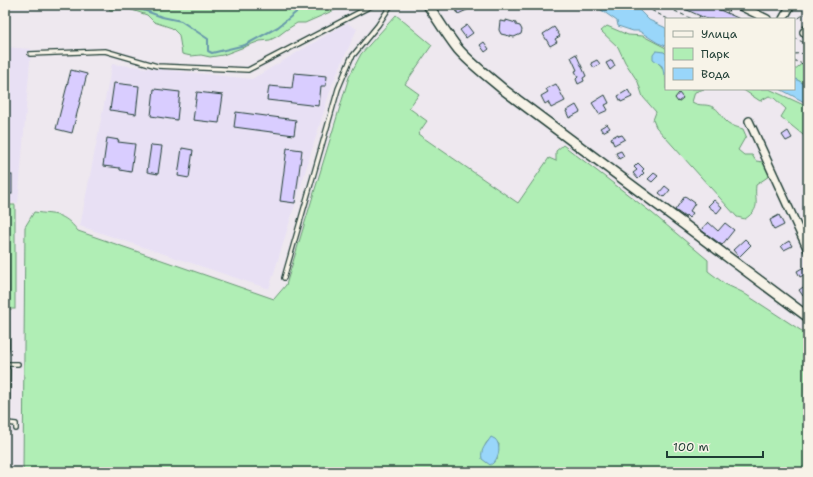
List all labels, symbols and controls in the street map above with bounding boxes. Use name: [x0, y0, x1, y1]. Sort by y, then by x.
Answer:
legend: [665, 18, 795, 90]
text: Улица: [701, 26, 738, 42]
text: Парк: [701, 46, 730, 62]
text: Вода: [701, 66, 730, 82]
scale bar: [667, 433, 763, 459]
text: 100 m: [673, 439, 709, 455]

